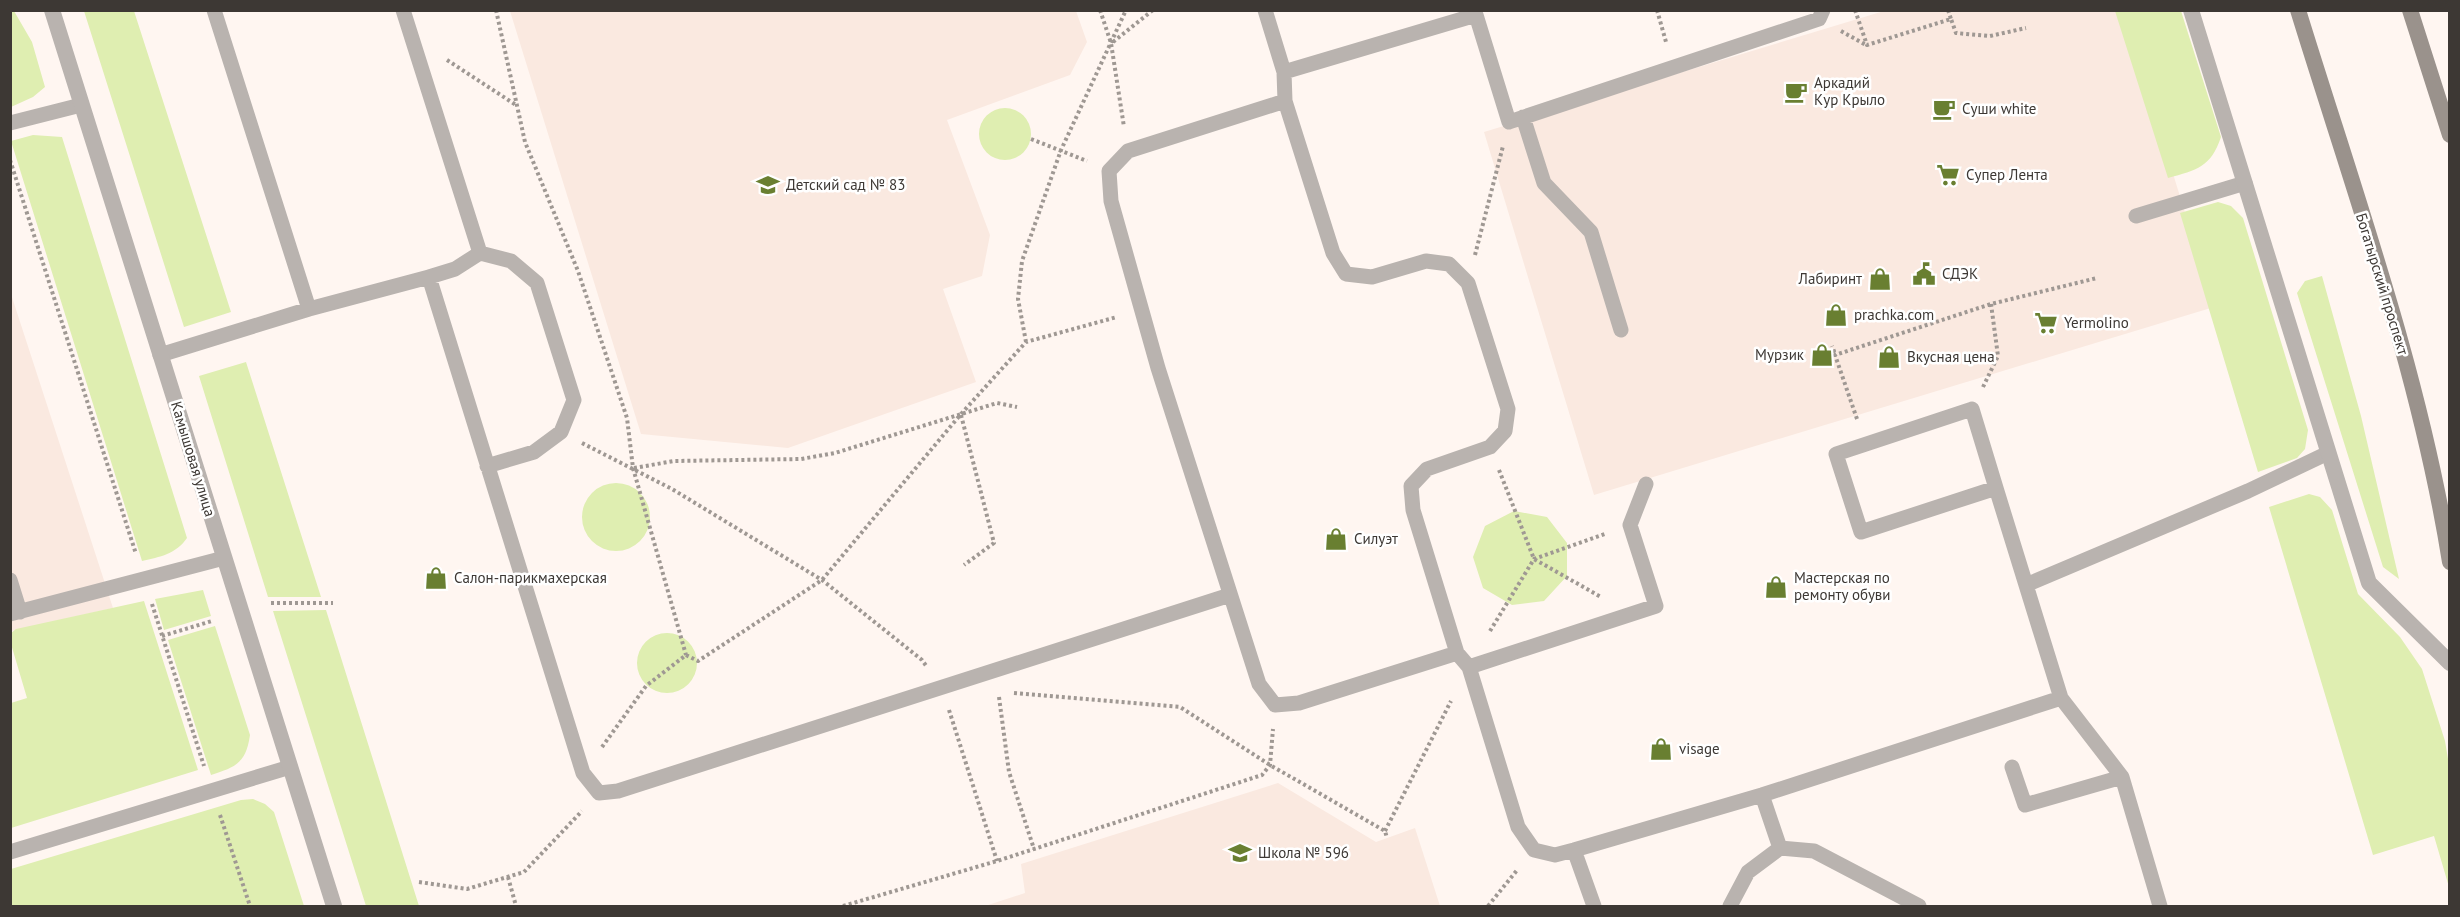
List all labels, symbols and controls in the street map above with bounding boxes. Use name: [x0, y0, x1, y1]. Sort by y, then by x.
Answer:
place label: Аркадий Кур Крыло: [1814, 73, 1885, 109]
cafe icon: Аркадий Кур Крыло: [1783, 79, 1809, 105]
cafe icon: Суши white: [1931, 96, 1957, 122]
place label: Суши white: [1962, 99, 2037, 118]
supermarket icon: Супер Лента: [1935, 162, 1961, 188]
place label: Супер Лента: [1966, 165, 2048, 184]
school or university icon: Детский сад № 83: [755, 172, 781, 198]
place label: Детский сад № 83: [786, 175, 905, 194]
street label: Богатырский проспект: [2352, 211, 2413, 357]
public building icon: СДЭК: [1911, 261, 1937, 287]
place label: СДЭК: [1942, 264, 1978, 283]
shop icon: Лабиринт: [1867, 266, 1893, 292]
place label: Лабиринт: [1798, 269, 1862, 288]
shop icon: prachka.com: [1823, 302, 1849, 328]
place label: prachka.com: [1854, 305, 1934, 324]
supermarket icon: Yermolino: [2033, 310, 2059, 336]
place label: Yermolino: [2064, 313, 2129, 332]
shop icon: Мурзик: [1809, 342, 1835, 368]
shop icon: Вкусная цена: [1876, 344, 1902, 370]
place label: Мурзик: [1755, 345, 1805, 364]
place label: Вкусная цена: [1907, 347, 1995, 366]
street label: Камышовая улица: [167, 399, 220, 519]
shop icon: Силуэт: [1323, 526, 1349, 552]
place label: Силуэт: [1354, 529, 1398, 548]
shop icon: Салон-парикмахерская: [423, 565, 449, 591]
place label: Салон-парикмахерская: [454, 568, 607, 587]
place label: Мастерская по ремонту обуви: [1794, 568, 1891, 604]
shop icon: Мастерская по ремонту обуви: [1763, 574, 1789, 600]
shop icon: visage: [1648, 736, 1674, 762]
place label: visage: [1679, 739, 1720, 758]
school or university icon: Школа № 596: [1227, 840, 1253, 866]
place label: Школа № 596: [1258, 843, 1349, 862]

